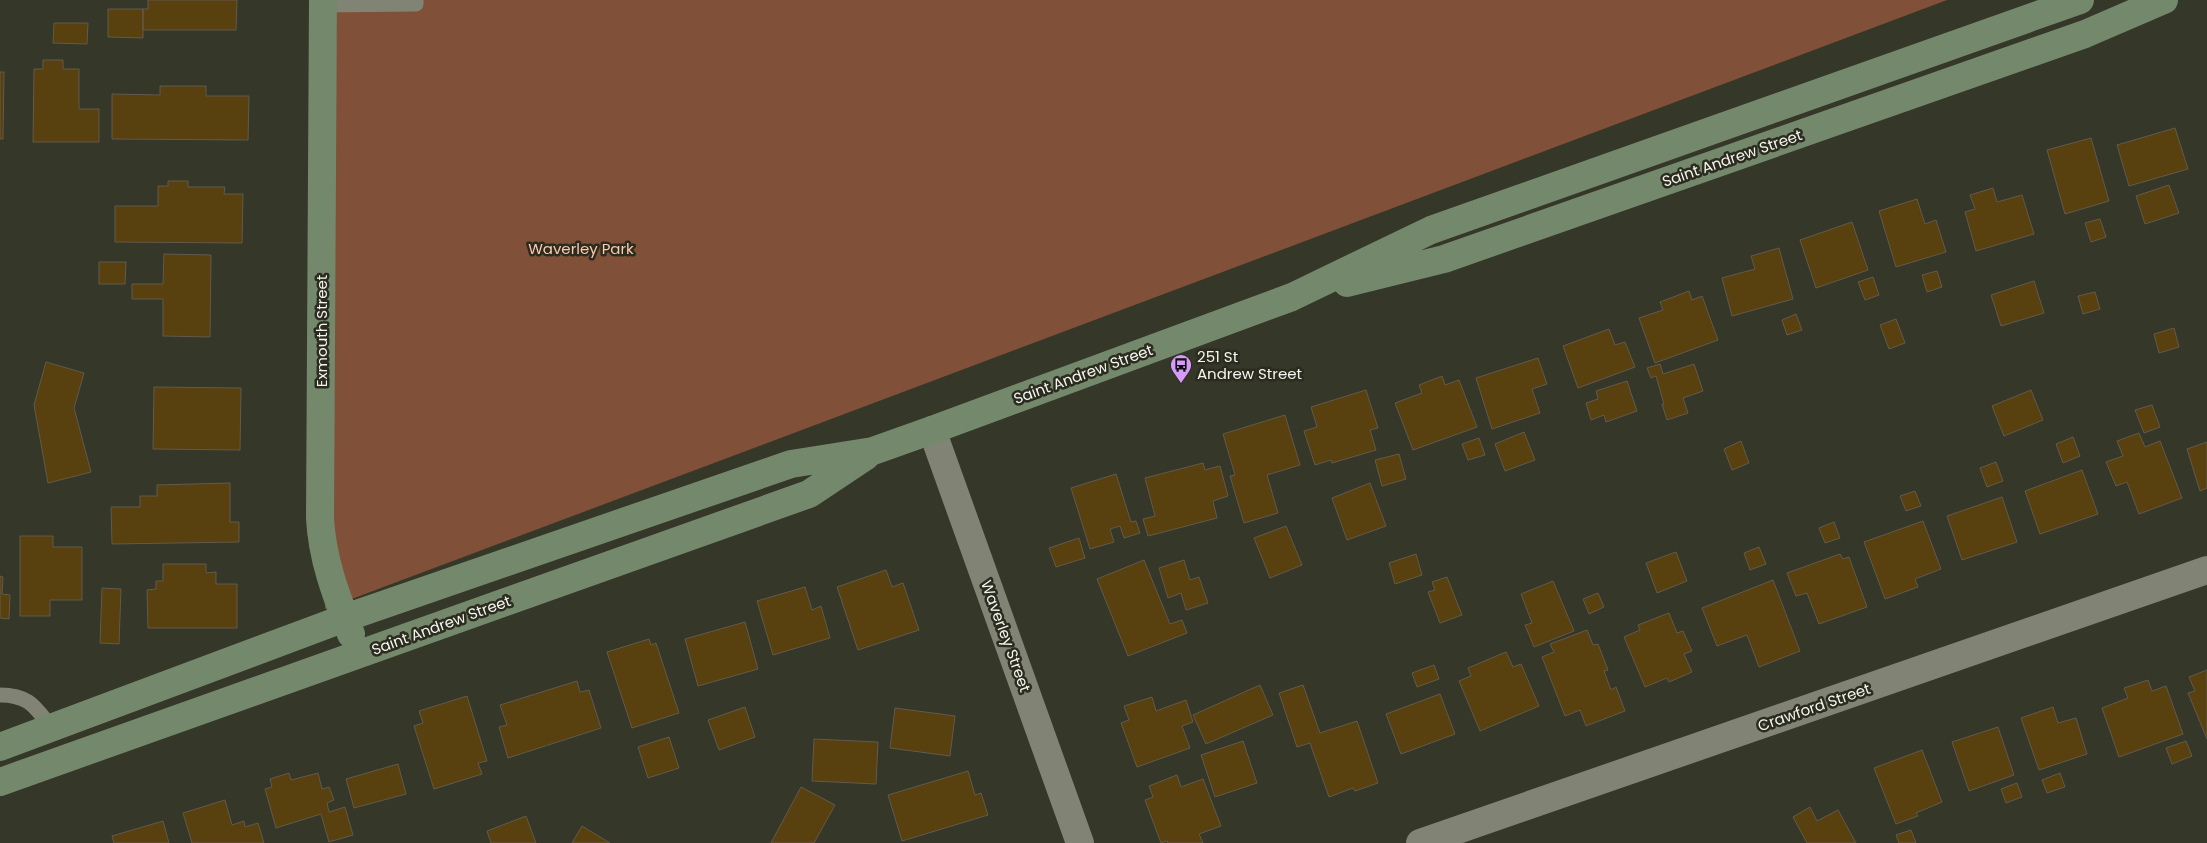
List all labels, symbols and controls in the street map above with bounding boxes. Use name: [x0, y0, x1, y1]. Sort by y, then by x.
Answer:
street label: Saint Andrew Street: [1659, 124, 1805, 192]
park label: Waverley Park: [528, 238, 634, 259]
street label: Exmouth Street: [311, 275, 332, 387]
street label: Saint Andrew Street: [1010, 339, 1156, 409]
place label: 251 St Andrew Street: [1197, 346, 1302, 384]
bus stop icon: 251 St Andrew Street: [1169, 353, 1193, 384]
street label: Waverley Street: [976, 577, 1036, 695]
street label: Saint Andrew Street: [368, 590, 514, 660]
street label: Crawford Street: [1755, 678, 1873, 736]

